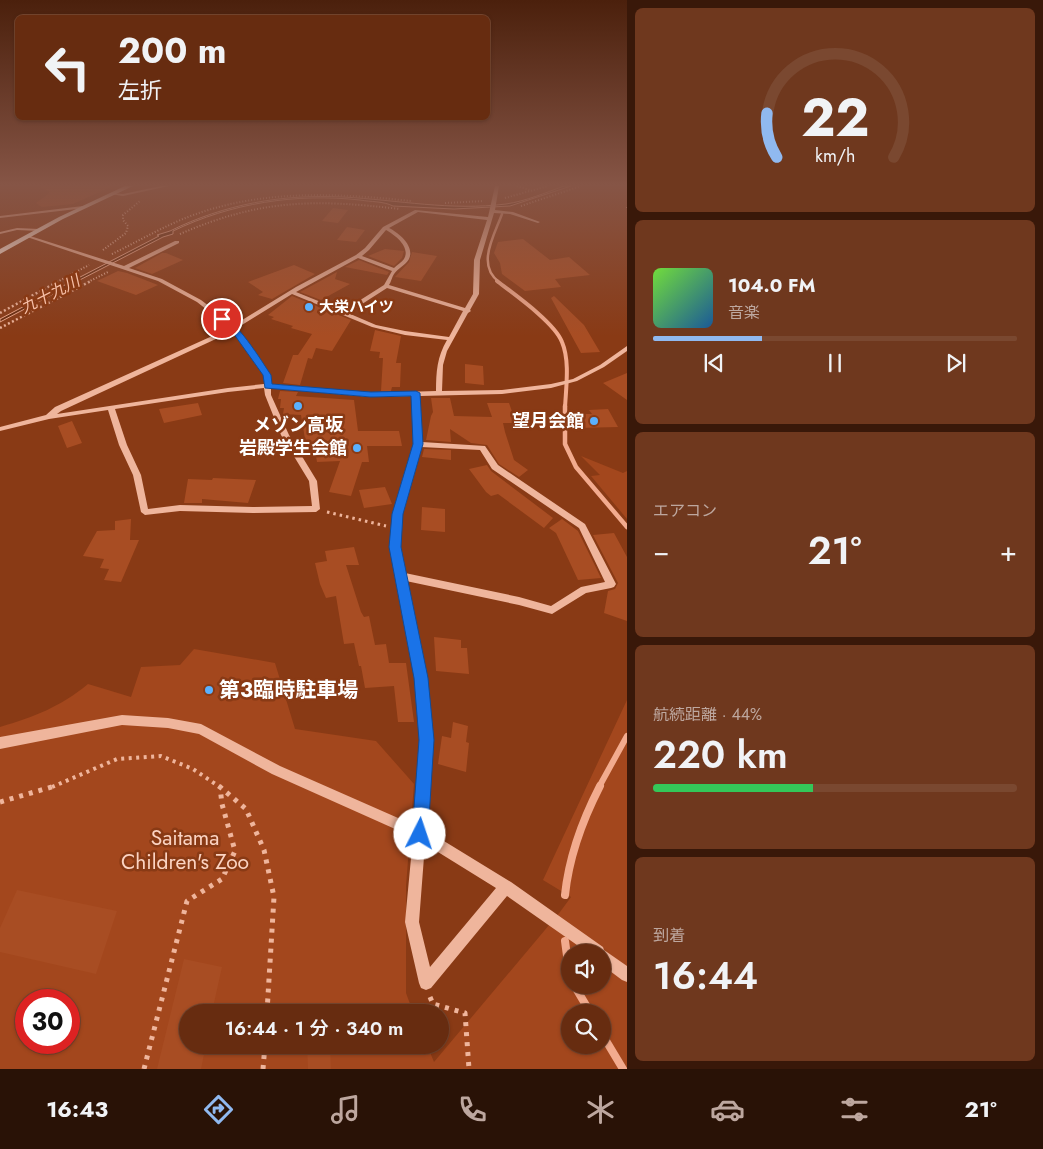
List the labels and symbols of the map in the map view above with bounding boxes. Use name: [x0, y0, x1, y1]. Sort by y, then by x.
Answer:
water label: 九十九川: [16, 268, 86, 319]
place label: 大栄ハイツ: [319, 296, 394, 318]
pin: [201, 298, 243, 340]
marker: 大栄ハイツ: [303, 301, 315, 313]
marker: メゾン高坂: [292, 400, 304, 412]
place label: 望月会館: [512, 408, 584, 434]
place label: メゾン高坂: [253, 412, 344, 438]
marker: 望月会館: [588, 415, 600, 427]
place label: 岩殿学生会館: [239, 435, 347, 461]
marker: 岩殿学生会館: [351, 442, 363, 454]
place label: 第３臨時駐車場: [219, 675, 358, 705]
marker: 第３臨時駐車場: [203, 684, 215, 696]
position arrow: [393, 807, 445, 859]
park label: Saitama Children's Zoo: [121, 823, 249, 877]
speed limit sign: 30: [15, 989, 80, 1054]

